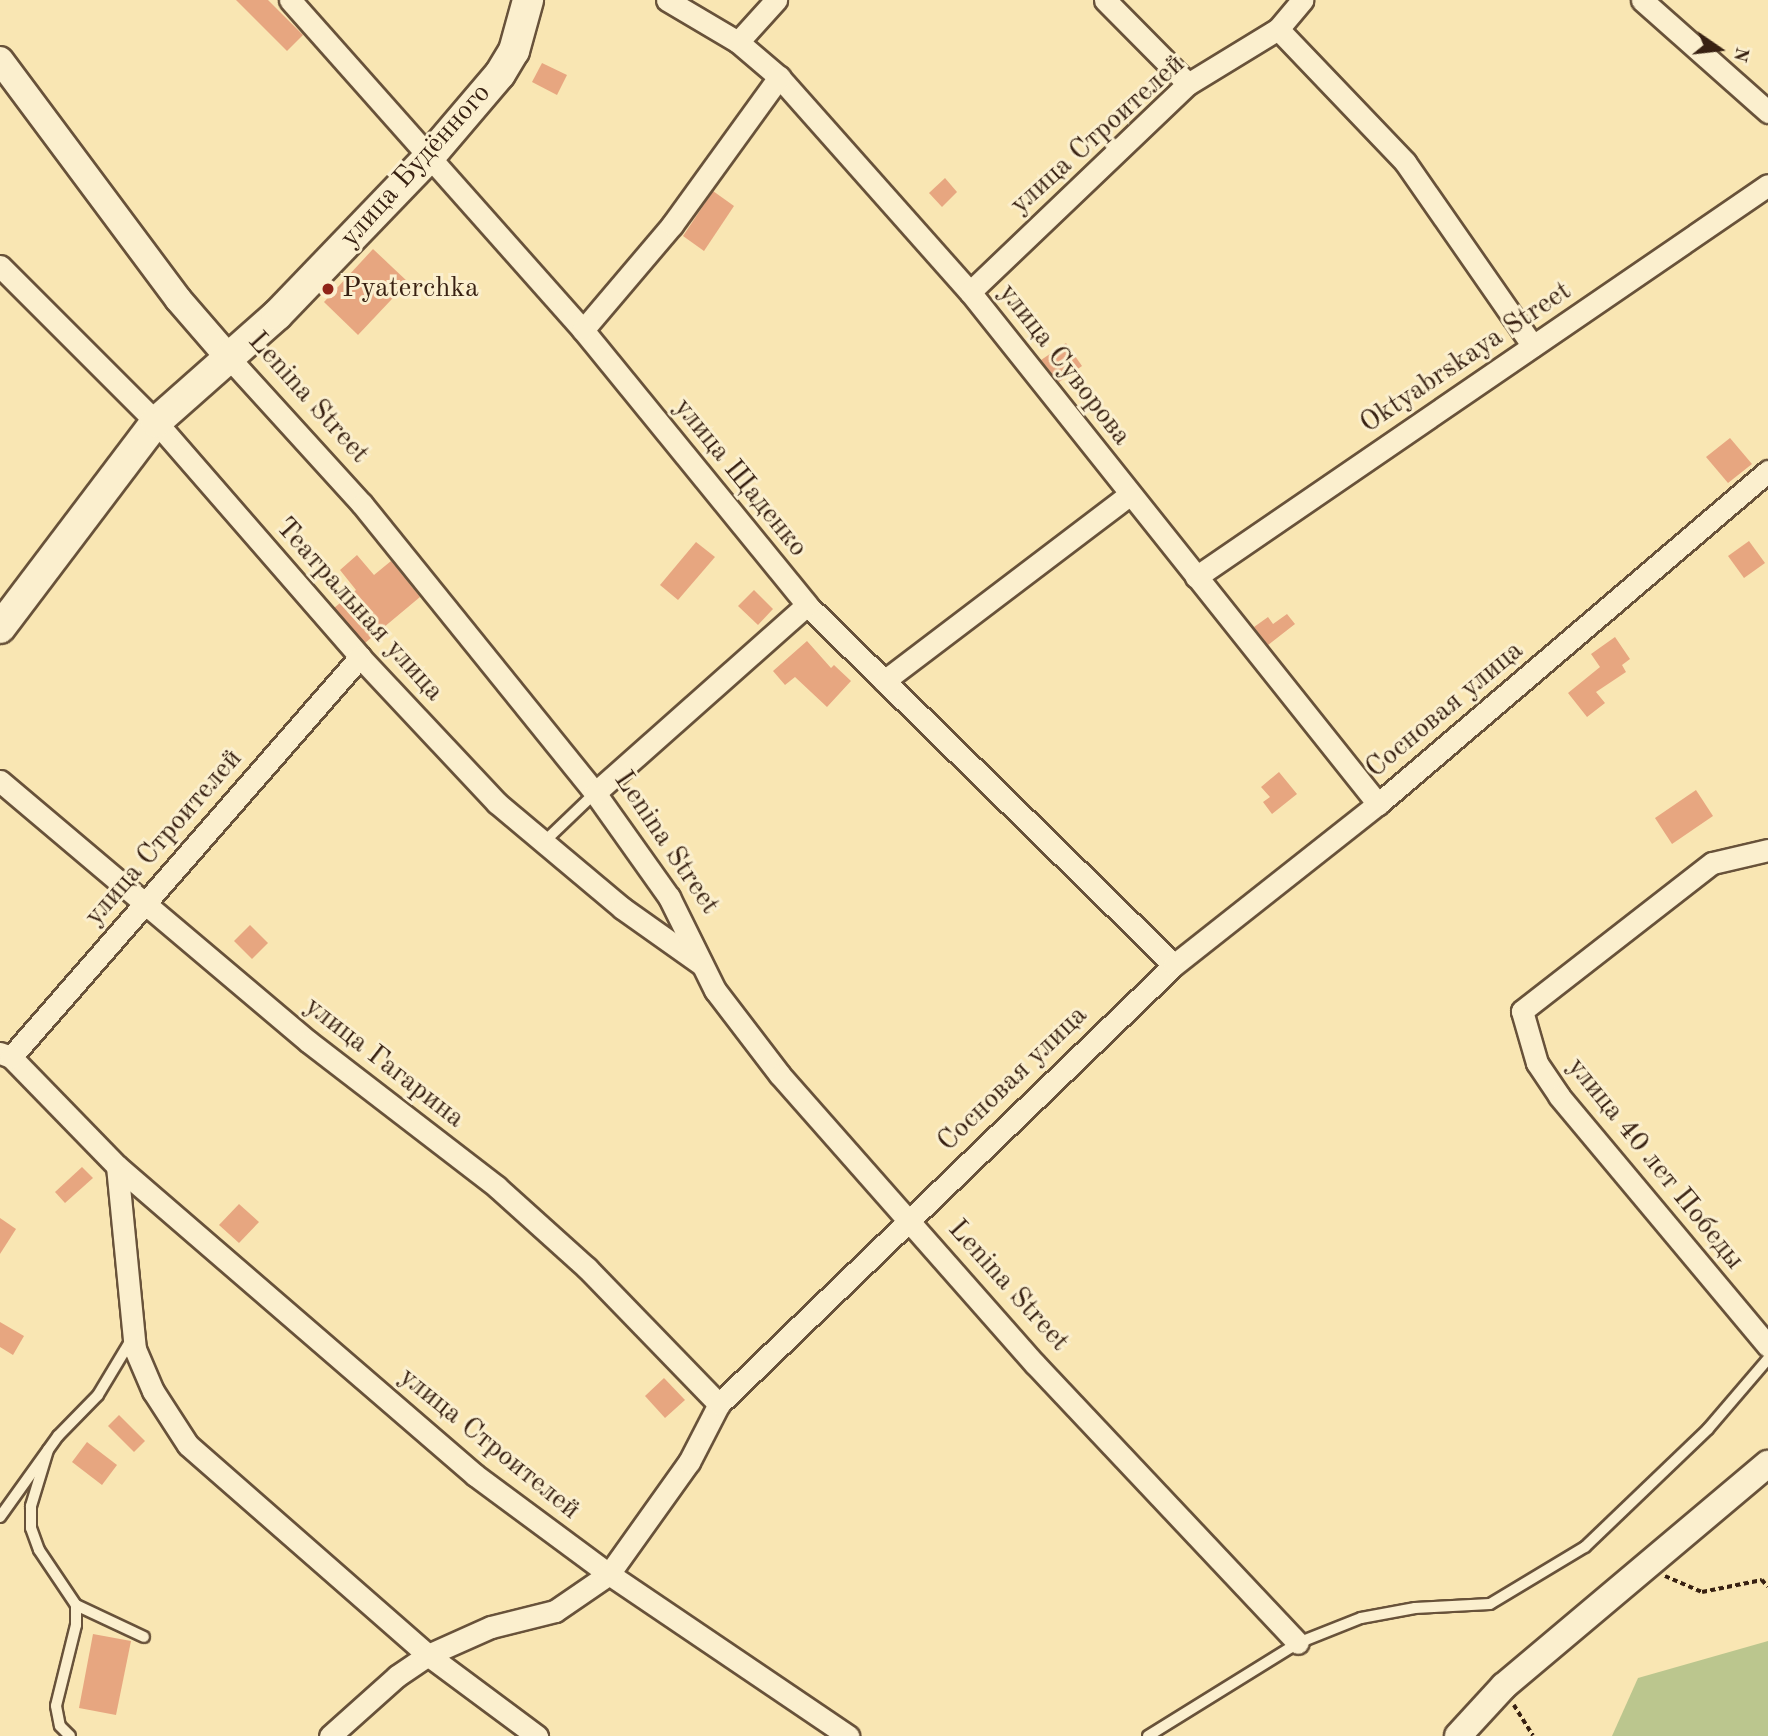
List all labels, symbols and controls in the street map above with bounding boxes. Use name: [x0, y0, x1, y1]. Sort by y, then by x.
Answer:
north arrow: [1684, 14, 1754, 84]
text: N: [1729, 45, 1751, 64]
street label: улица Строителей: [1004, 48, 1192, 222]
street label: улица Будённого: [334, 77, 498, 255]
place label: Pyaterchka: [342, 272, 479, 306]
street label: Oktyabrskaya Street: [1354, 275, 1578, 441]
street label: улица Суворова: [990, 277, 1138, 453]
marker: Pyaterchka: [320, 281, 336, 297]
street label: Lenina Street: [240, 325, 376, 471]
street label: улица Щаденко: [666, 392, 814, 564]
street label: Театральная улица: [268, 511, 450, 709]
street label: Сосновая улица: [1359, 634, 1531, 786]
street label: улица Строителей: [78, 743, 250, 933]
street label: Lenina Street: [606, 765, 726, 921]
street label: улица Гагарина: [297, 990, 471, 1136]
street label: Сосновая улица: [931, 999, 1095, 1159]
street label: улица 40 лет Победы: [1559, 1051, 1751, 1277]
street label: Lenina Street: [940, 1213, 1076, 1359]
street label: улица Строителей: [392, 1361, 586, 1527]

